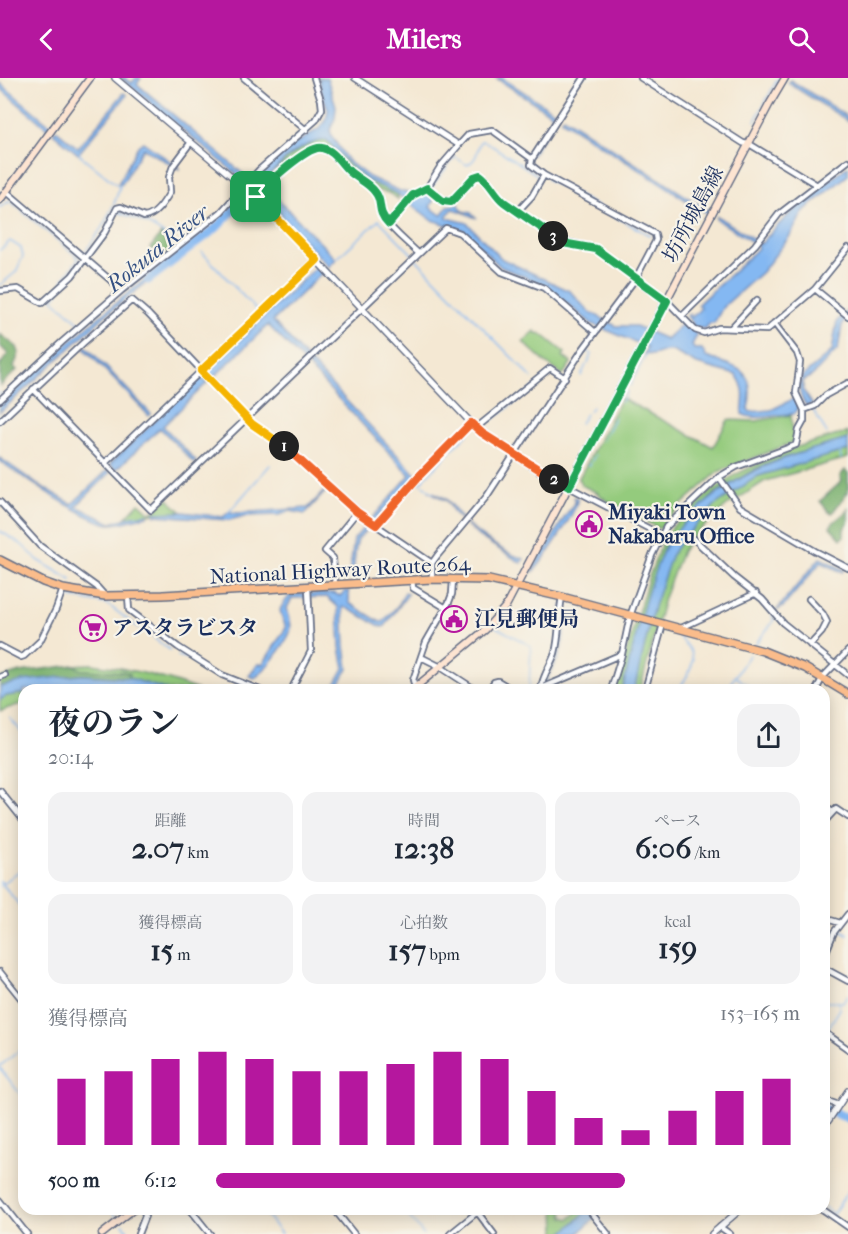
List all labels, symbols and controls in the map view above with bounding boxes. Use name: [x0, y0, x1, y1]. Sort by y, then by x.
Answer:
icon: back: [30, 23, 63, 56]
text: Milers: [387, 23, 461, 55]
icon: search: [785, 23, 818, 56]
street label: 坊所城島線: [658, 162, 728, 266]
pin: [230, 171, 281, 222]
icon: arrive: [239, 180, 272, 213]
water label: Rokuta River: [100, 198, 216, 299]
pin: 3: [538, 221, 568, 251]
text: 3: [550, 226, 556, 245]
pin: 1: [269, 431, 299, 461]
text: 1: [281, 436, 287, 455]
pin: 2: [539, 464, 569, 494]
text: 2: [550, 469, 558, 488]
place label: Miyaki Town Nakabaru Office: [607, 500, 755, 548]
public building icon: Miyaki Town Nakabaru Office: [574, 509, 604, 539]
street label: National Highway Route 264: [209, 551, 472, 589]
public building icon: 江見郵便局: [439, 604, 469, 634]
place label: 江見郵便局: [474, 607, 579, 631]
supermarket icon: アスタラビスタ: [78, 613, 108, 643]
place label: アスタラビスタ: [112, 616, 258, 640]
text: 夜のラン: [48, 704, 180, 743]
button: share: [737, 704, 800, 767]
text: 20:14: [48, 746, 93, 769]
text: 距離: [154, 811, 186, 830]
text: 時間: [408, 811, 440, 830]
text: ペース: [654, 811, 701, 830]
text: 2.07: [132, 831, 184, 866]
text: 12:38: [394, 831, 454, 866]
text: 6:06: [635, 831, 691, 866]
text: km: [184, 843, 209, 862]
text: /km: [691, 843, 720, 862]
text: kcal: [664, 912, 691, 931]
text: 獲得標高: [138, 913, 202, 932]
text: 心拍数: [400, 913, 448, 932]
text: 159: [658, 931, 697, 966]
text: 15: [150, 933, 174, 968]
text: 157: [388, 933, 426, 968]
text: m: [174, 945, 190, 964]
text: bpm: [426, 945, 460, 964]
text: 153–165 m: [720, 1002, 800, 1025]
text: 獲得標高: [48, 1007, 128, 1030]
text: 500 m: [48, 1169, 100, 1192]
text: 6:12: [144, 1169, 177, 1192]

